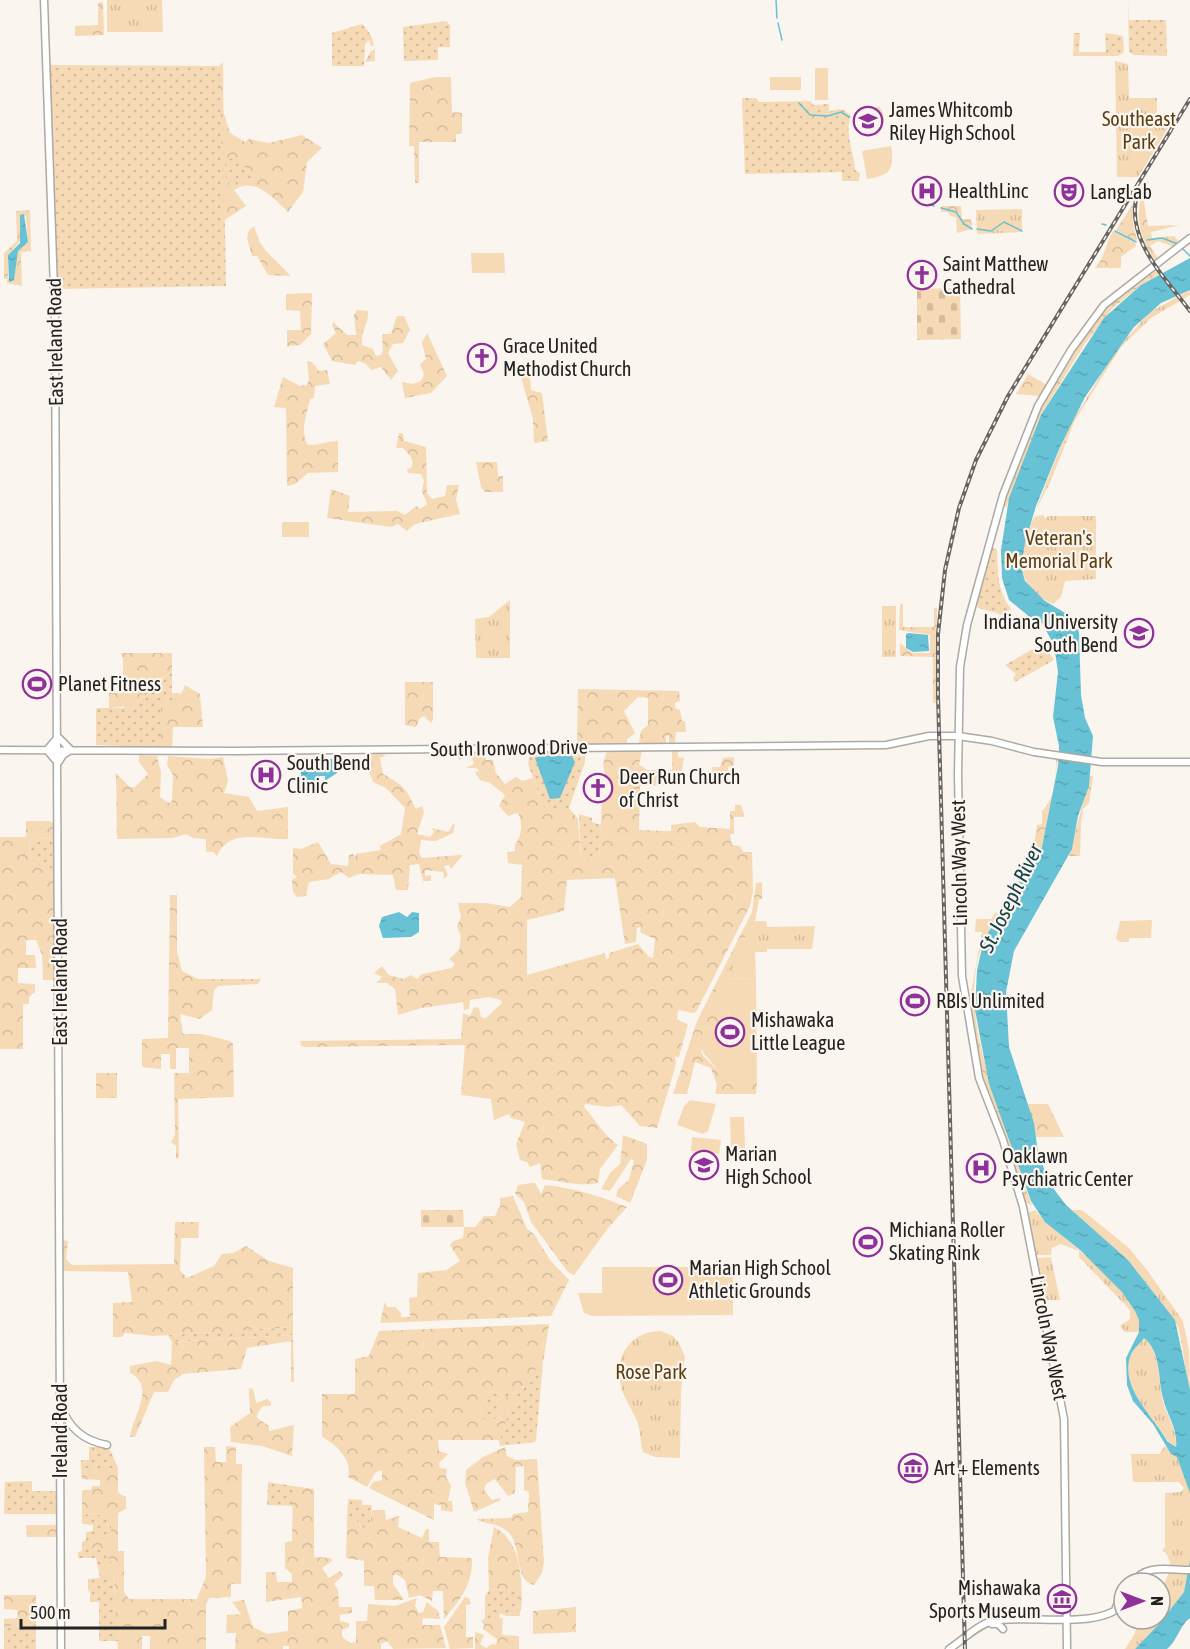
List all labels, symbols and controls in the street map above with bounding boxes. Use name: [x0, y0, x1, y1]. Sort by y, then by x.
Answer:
place label: James Whitcomb Riley High School: [889, 98, 1016, 144]
school or university icon: James Whitcomb Riley High School: [852, 105, 884, 137]
park label: Southeast Park: [1102, 107, 1176, 153]
hospital icon: HealthLinc: [911, 175, 943, 207]
theatre icon: LangLab: [1053, 176, 1085, 208]
place label: HealthLinc: [948, 179, 1029, 202]
place label: LangLab: [1090, 180, 1152, 203]
place label: Saint Matthew Cathedral: [943, 252, 1048, 298]
church icon: Saint Matthew Cathedral: [906, 259, 938, 291]
street label: East Ireland Road: [42, 278, 67, 406]
place label: Grace United Methodist Church: [503, 334, 631, 380]
church icon: Grace United Methodist Church: [466, 342, 498, 374]
park label: Veteran's Memorial Park: [1005, 526, 1113, 572]
place label: Indiana University South Bend: [983, 610, 1118, 656]
school or university icon: Indiana University South Bend: [1123, 617, 1155, 649]
sports icon: Planet Fitness: [21, 668, 53, 700]
place label: Planet Fitness: [58, 672, 161, 695]
street label: South Ironwood Drive: [430, 735, 588, 760]
place label: South Bend Clinic: [287, 751, 370, 797]
hospital icon: South Bend Clinic: [250, 759, 282, 791]
place label: Deer Run Church of Christ: [619, 765, 740, 811]
church icon: Deer Run Church of Christ: [582, 772, 614, 804]
street label: Lincoln Way West: [946, 799, 971, 926]
water label: St. Joseph River: [973, 839, 1047, 957]
street label: East Ireland Road: [48, 918, 71, 1046]
sports icon: RBIs Unlimited: [899, 985, 931, 1017]
place label: RBIs Unlimited: [936, 989, 1045, 1012]
place label: Mishawaka Little League: [751, 1008, 845, 1054]
sports icon: Mishawaka Little League: [714, 1016, 746, 1048]
place label: Marian High School: [725, 1142, 813, 1188]
place label: Oaklawn Psychiatric Center: [1002, 1144, 1134, 1190]
school or university icon: Marian High School: [688, 1149, 720, 1181]
hospital icon: Oaklawn Psychiatric Center: [965, 1152, 997, 1184]
place label: Michiana Roller Skating Rink: [889, 1218, 1006, 1264]
sports icon: Michiana Roller Skating Rink: [852, 1226, 884, 1258]
place label: Marian High School Athletic Grounds: [689, 1256, 831, 1302]
sports icon: Marian High School Athletic Grounds: [652, 1264, 684, 1296]
street label: Lincoln Way West: [1026, 1274, 1073, 1402]
park label: Rose Park: [615, 1360, 687, 1383]
street label: Ireland Road: [48, 1384, 71, 1478]
museum icon: Art + Elements: [897, 1452, 929, 1484]
place label: Art + Elements: [934, 1456, 1040, 1479]
north arrow: [1112, 1571, 1172, 1631]
place label: Mishawaka Sports Museum: [929, 1576, 1041, 1622]
museum icon: Mishawaka Sports Museum: [1046, 1583, 1078, 1615]
scale bar: [21, 1592, 165, 1630]
text: N: [1148, 1596, 1166, 1606]
text: 500 m: [30, 1602, 71, 1623]

